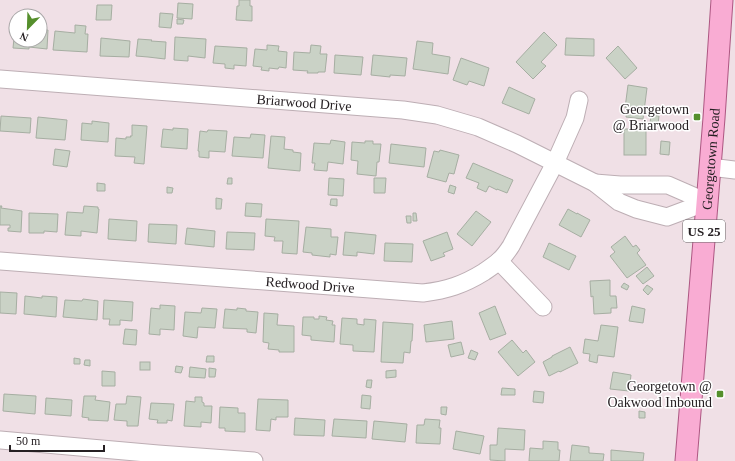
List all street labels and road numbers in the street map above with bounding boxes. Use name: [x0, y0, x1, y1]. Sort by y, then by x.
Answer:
street label: Briarwood Drive: [256, 92, 352, 114]
street label: Georgetown Road: [700, 108, 723, 211]
road number: US 25: [683, 220, 725, 242]
street label: Redwood Drive: [265, 274, 355, 296]

